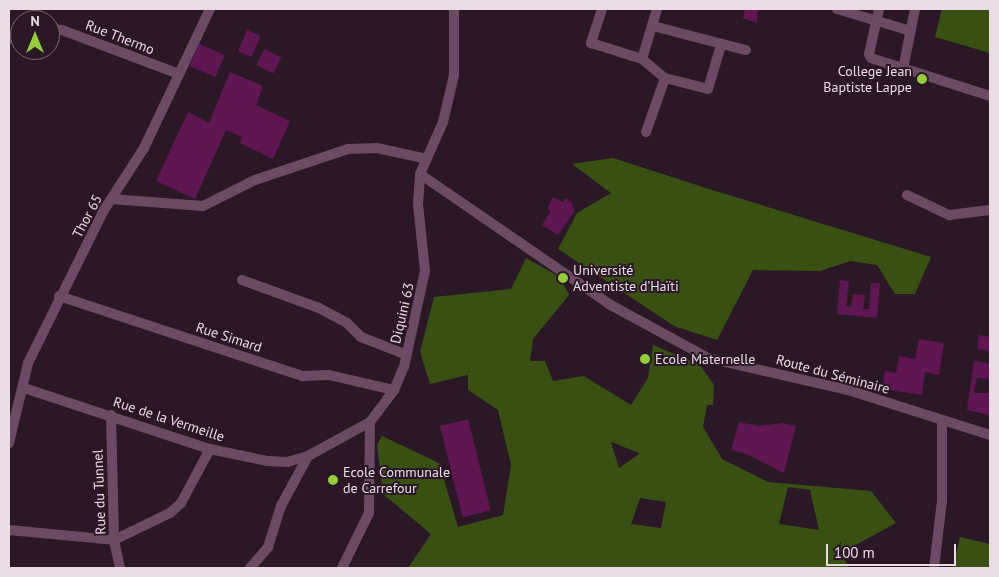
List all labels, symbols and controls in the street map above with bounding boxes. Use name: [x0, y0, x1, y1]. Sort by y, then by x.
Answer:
north arrow: [10, 10, 60, 60]
text: N: [30, 12, 40, 30]
street label: Rue Thermo: [83, 16, 157, 58]
place label: College Jean Baptiste Lappe: [823, 63, 912, 95]
marker: College Jean Baptiste Lappe: [916, 73, 928, 85]
street label: Thor 65: [69, 191, 105, 241]
place label: Université Adventiste d’Haïti: [573, 262, 679, 294]
marker: Université Adventiste d’Haïti: [557, 272, 569, 284]
street label: Diquini 63: [387, 281, 417, 345]
street label: Rue Simard: [194, 318, 264, 356]
place label: Ecole Maternelle: [655, 351, 755, 367]
street label: Route du Séminaire: [774, 351, 892, 397]
marker: Ecole Maternelle: [639, 353, 651, 365]
street label: Rue de la Vermeille: [111, 393, 227, 445]
street label: Rue du Tunnel: [89, 449, 109, 535]
place label: Ecole Communale de Carrefour: [343, 464, 450, 497]
marker: Ecole Communale de Carrefour: [327, 474, 339, 486]
scale bar: [829, 534, 959, 566]
text: 100 m: [834, 543, 875, 562]

